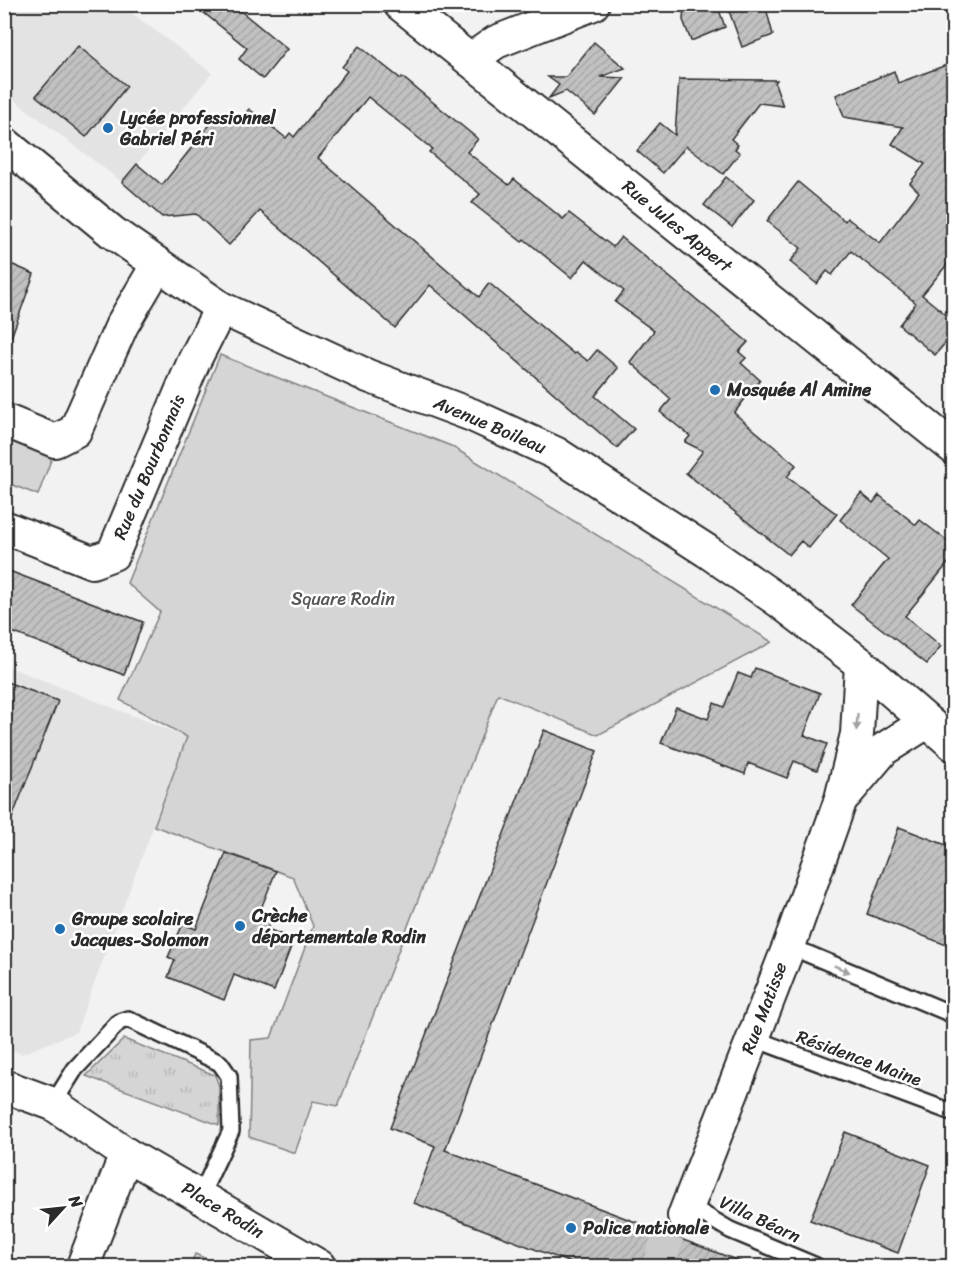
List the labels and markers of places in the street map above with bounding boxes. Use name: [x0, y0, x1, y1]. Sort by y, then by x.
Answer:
place label: Lycée professionnel Gabriel Péri: [119, 102, 276, 155]
marker: Lycée professionnel Gabriel Péri: [101, 121, 115, 135]
place label: Mosquée Al Amine: [726, 374, 872, 406]
marker: Mosquée Al Amine: [708, 383, 722, 397]
place label: Crèche départementale Rodin: [251, 900, 426, 953]
place label: Groupe scolaire Jacques-Solomon: [71, 903, 209, 956]
marker: Crèche départementale Rodin: [233, 919, 247, 933]
marker: Groupe scolaire Jacques-Solomon: [53, 922, 67, 936]
place label: Police nationale: [583, 1212, 710, 1244]
marker: Police nationale: [564, 1221, 578, 1235]

